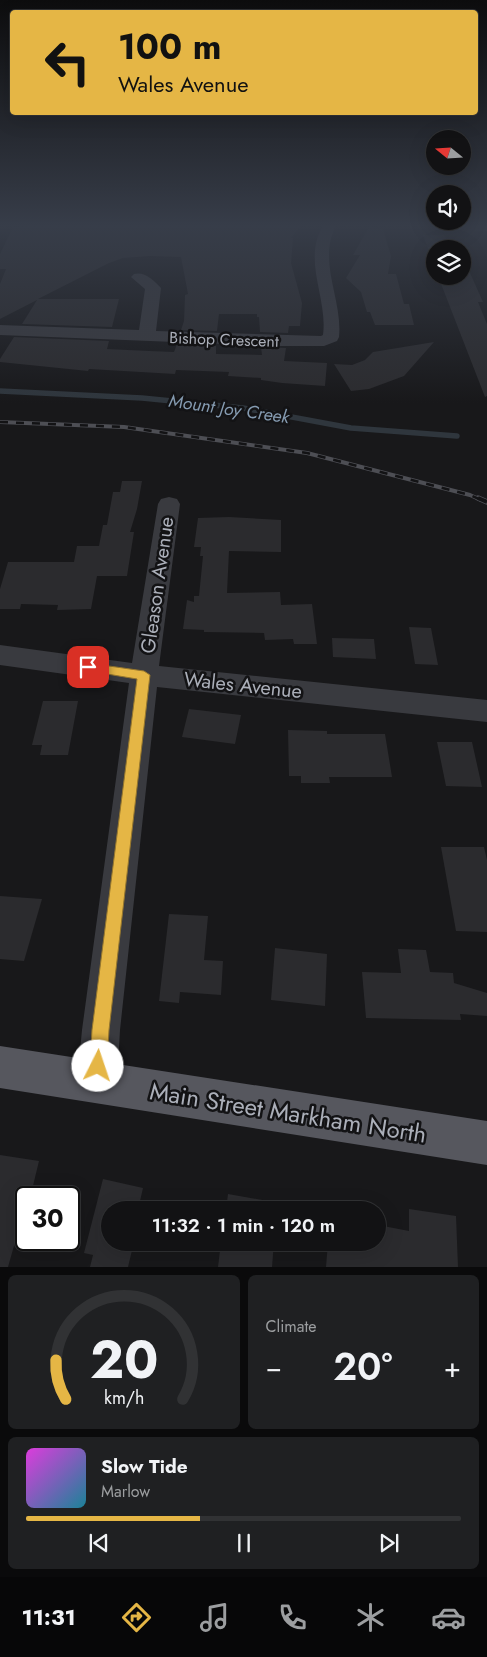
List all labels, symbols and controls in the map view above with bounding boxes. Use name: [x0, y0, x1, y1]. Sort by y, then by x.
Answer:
text: 100 m: [118, 22, 221, 72]
icon: left: [35, 30, 100, 95]
text: Wales Avenue: [118, 68, 249, 100]
north arrow: [426, 130, 471, 175]
map controls: [426, 130, 471, 285]
button: sound: [426, 185, 471, 230]
button: layers: [426, 240, 471, 285]
street label: Bishop Crescent: [169, 326, 279, 353]
water label: Mount Joy Creek: [167, 388, 292, 431]
street label: Gleason Avenue: [134, 515, 181, 655]
pin: [67, 646, 109, 688]
icon: arrive: [74, 653, 102, 681]
street label: Wales Avenue: [182, 665, 303, 706]
position arrow: [71, 1039, 123, 1091]
street label: Main Street Markham North: [147, 1073, 429, 1152]
speed limit sign: 30: [15, 1186, 80, 1251]
text: 11:32 · 1 min · 120 m: [152, 1212, 335, 1239]
text: Climate: [266, 1315, 317, 1338]
text: 20: [89, 1322, 158, 1398]
text: 20°: [333, 1339, 393, 1394]
text: −: [266, 1347, 282, 1388]
text: +: [444, 1347, 461, 1388]
text: km/h: [104, 1385, 144, 1411]
text: Slow Tide: [101, 1453, 188, 1480]
text: Marlow: [101, 1480, 150, 1503]
icon: previous: [85, 1529, 113, 1557]
icon: pause: [230, 1529, 258, 1557]
icon: next: [375, 1529, 403, 1557]
icon: directions: [119, 1600, 154, 1635]
icon: music: [197, 1600, 232, 1635]
icon: phone: [275, 1600, 310, 1635]
icon: climate: [353, 1600, 388, 1635]
icon: car: [431, 1600, 466, 1635]
text: 11:31: [21, 1601, 76, 1633]

